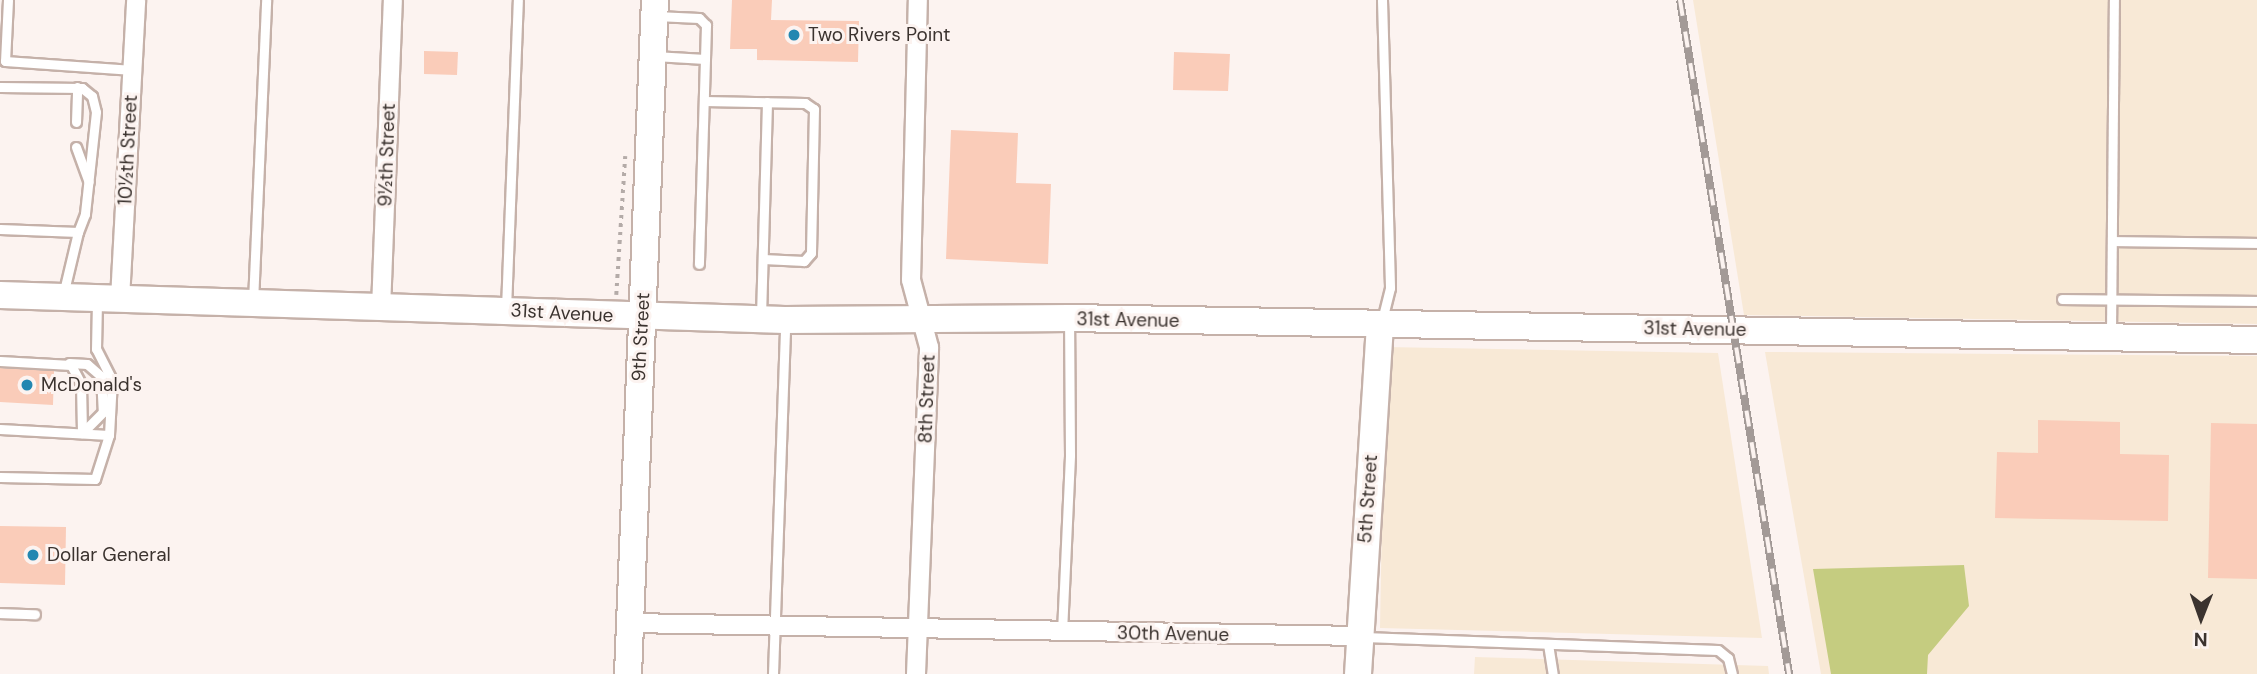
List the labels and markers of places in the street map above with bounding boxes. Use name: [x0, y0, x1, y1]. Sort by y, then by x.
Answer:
place label: Two Rivers Point: [808, 24, 951, 46]
marker: Two Rivers Point: [786, 27, 802, 43]
place label: McDonald's: [41, 374, 142, 396]
marker: McDonald's: [19, 377, 35, 393]
place label: Dollar General: [47, 544, 171, 566]
marker: Dollar General: [25, 547, 41, 563]

